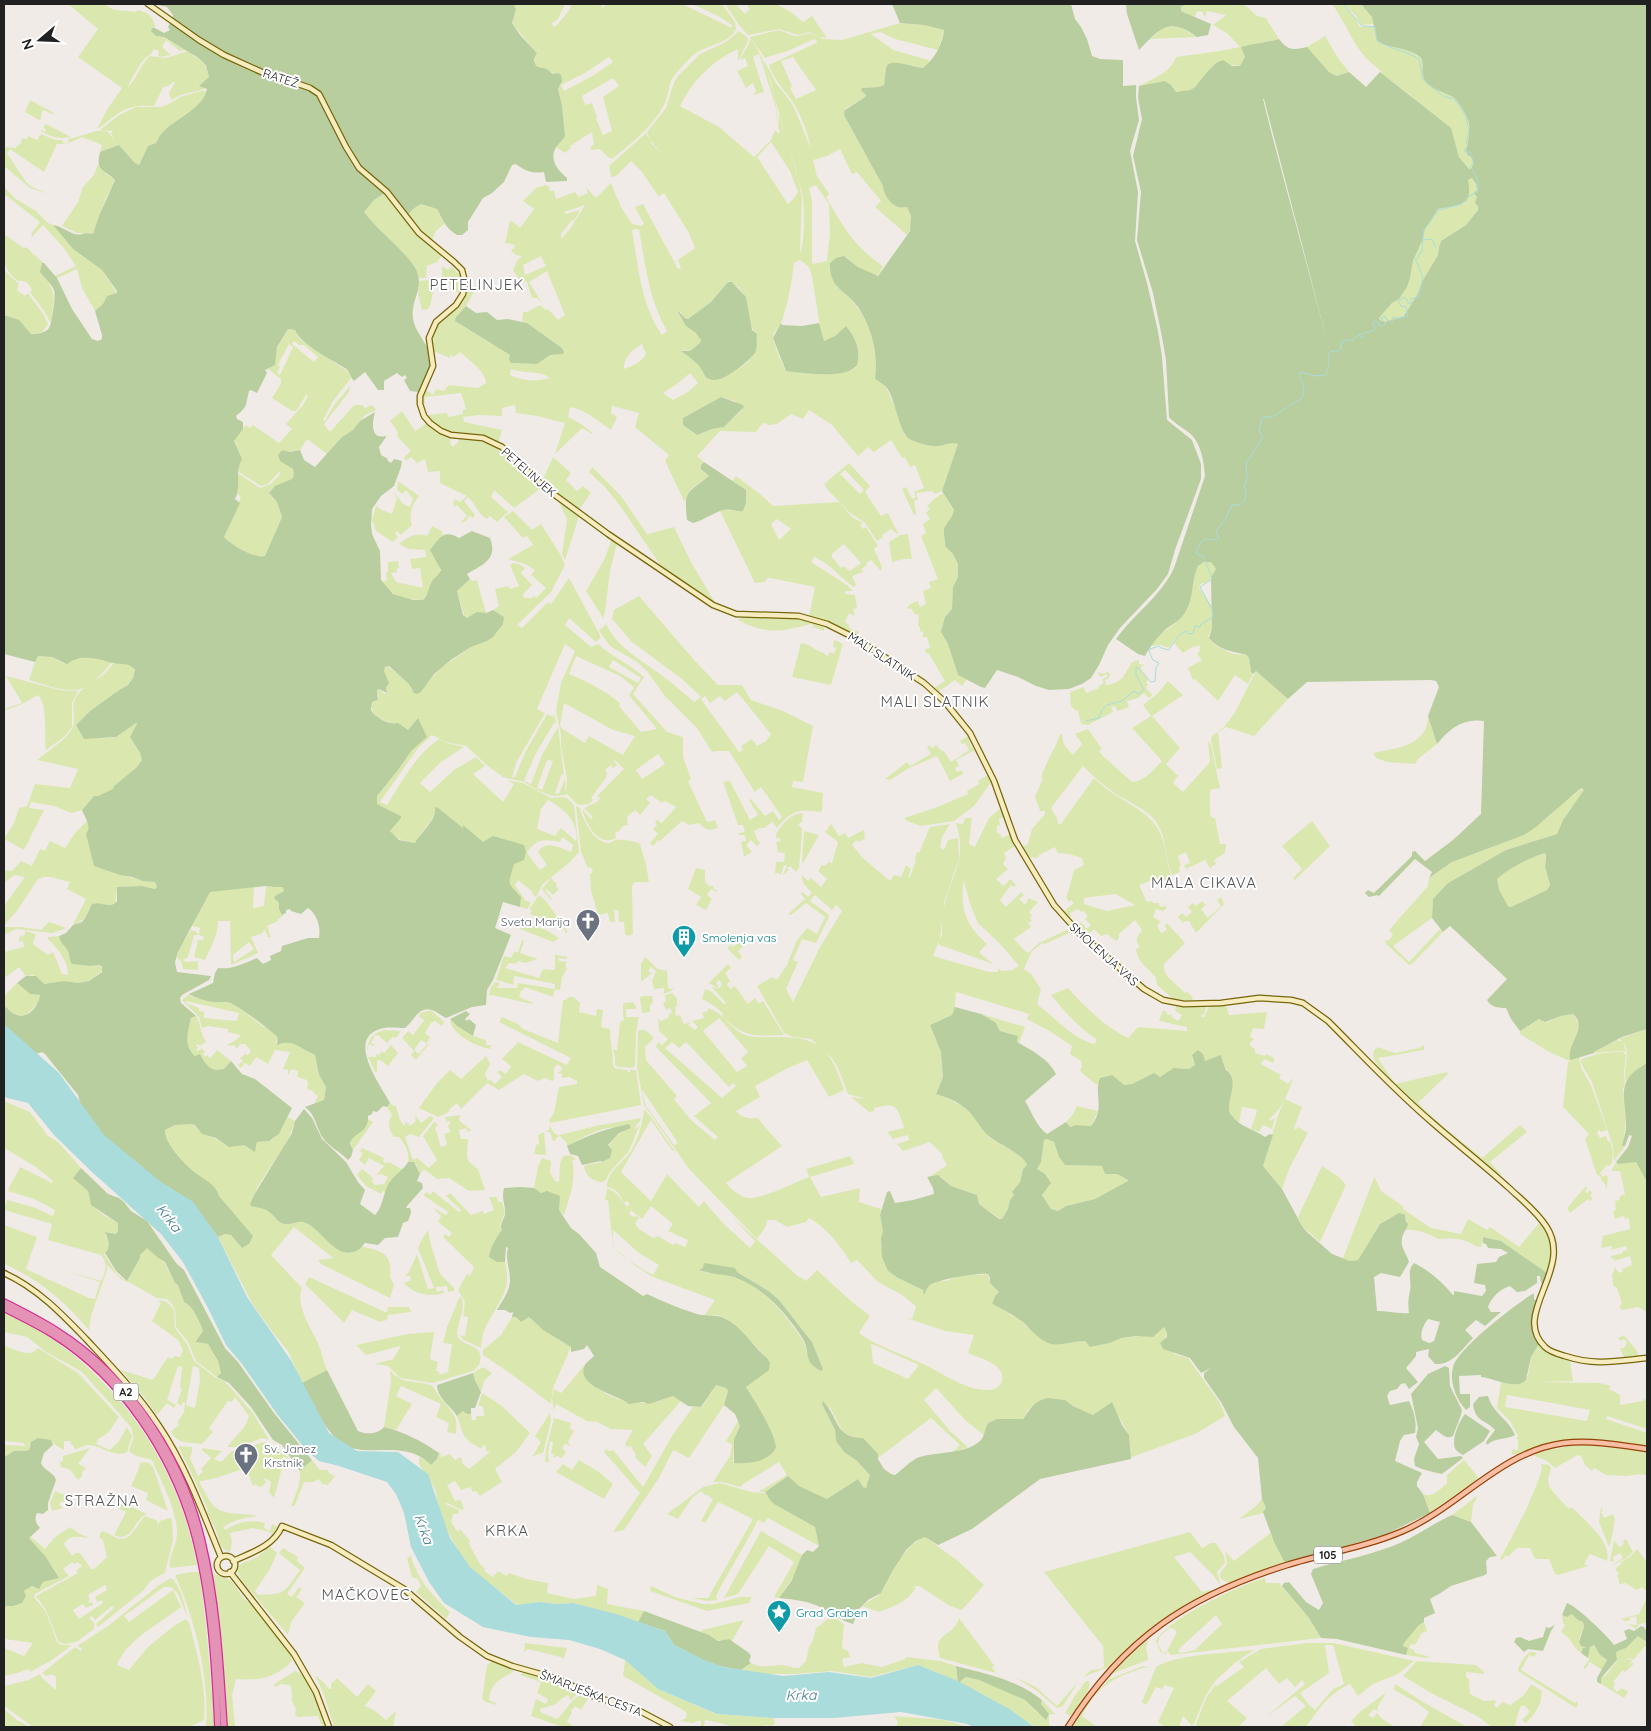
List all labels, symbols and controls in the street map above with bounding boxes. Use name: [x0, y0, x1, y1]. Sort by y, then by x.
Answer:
north arrow: [15, 15, 65, 65]
text: N: [18, 36, 38, 52]
street label: RATEŽ: [261, 65, 301, 91]
district label: PETELINJEK: [430, 275, 524, 294]
street label: PETELINJEK: [498, 444, 560, 500]
street label: MALI SLATNIK: [845, 629, 919, 683]
district label: MALI SLATNIK: [880, 692, 990, 711]
district label: MALA CIKAVA: [1151, 873, 1257, 892]
church icon: Sveta Marija: [575, 908, 601, 942]
place label: Sveta Marija: [501, 914, 570, 929]
street label: SMOLENJA VAS: [1066, 919, 1142, 989]
building icon: Smolenja vas: [671, 924, 697, 958]
place label: Smolenja vas: [702, 930, 777, 945]
water label: Krka: [152, 1200, 186, 1237]
road number: A2: [114, 1384, 138, 1400]
place label: Sv. Janez Krstnik: [264, 1441, 316, 1470]
church icon: Sv. Janez Krstnik: [233, 1442, 259, 1476]
district label: STRAŽNA: [65, 1491, 139, 1510]
water label: Krka: [410, 1512, 438, 1548]
district label: KRKA: [485, 1521, 529, 1540]
road number: 105: [1314, 1546, 1342, 1564]
district label: MAČKOVEC: [321, 1585, 411, 1604]
place icon: Grad Graben: [766, 1599, 792, 1633]
place label: Grad Graben: [796, 1605, 868, 1620]
street label: ŠMARJEŠKA CESTA: [538, 1667, 644, 1719]
water label: Krka: [786, 1686, 818, 1704]

